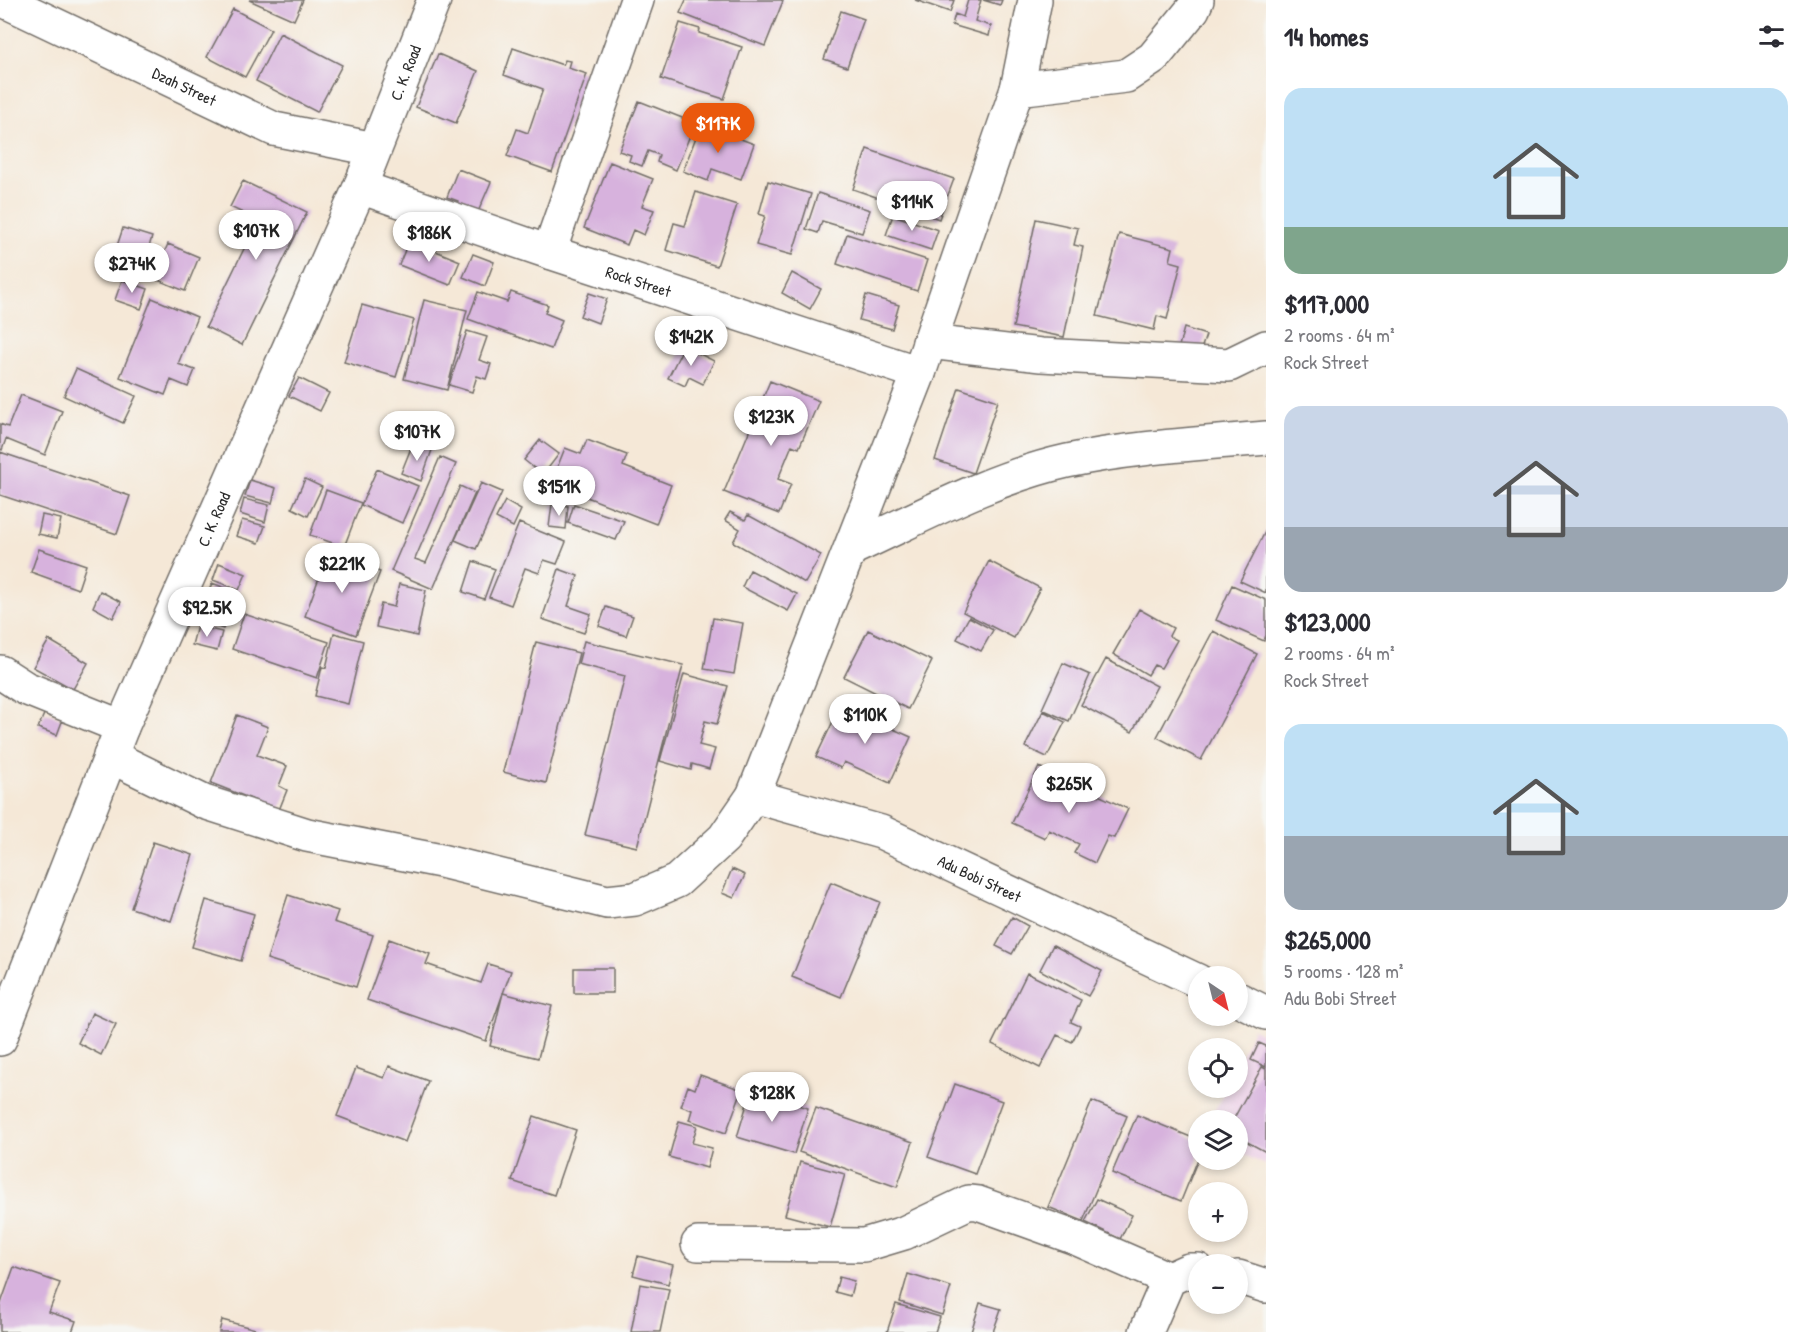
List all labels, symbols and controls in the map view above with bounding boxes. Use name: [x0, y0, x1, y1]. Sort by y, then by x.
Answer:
text: 14 homes: [1284, 19, 1369, 54]
icon: filters: [1755, 20, 1788, 53]
street label: C. K. Road: [384, 42, 426, 104]
street label: Dzah Street: [149, 62, 221, 111]
pin: $117K: [676, 103, 760, 154]
text: $117K: [695, 109, 741, 136]
icon: home: [1482, 127, 1590, 235]
pin: $114K: [870, 181, 954, 232]
text: $114K: [891, 187, 933, 214]
pin: $107K: [214, 210, 298, 261]
pin: $186K: [387, 212, 471, 263]
text: $107K: [233, 216, 279, 243]
text: $186K: [407, 218, 451, 245]
pin: $274K: [90, 243, 174, 294]
text: $274K: [108, 249, 156, 276]
street label: Rock Street: [603, 260, 674, 302]
text: $117,000: [1284, 286, 1369, 321]
pin: $142K: [649, 316, 733, 367]
text: 2 rooms · 64 m²: [1284, 321, 1395, 348]
text: $142K: [669, 322, 713, 349]
text: Rock Street: [1284, 348, 1368, 375]
pin: $123K: [729, 396, 813, 447]
text: $123K: [748, 402, 794, 429]
pin: $107K: [375, 411, 459, 462]
text: $107K: [394, 417, 440, 444]
icon: home: [1482, 445, 1590, 553]
pin: $151K: [517, 466, 601, 517]
text: $151K: [537, 472, 581, 499]
street label: C. K. Road: [192, 488, 235, 550]
pin: $221K: [300, 543, 384, 594]
text: $221K: [319, 549, 365, 576]
pin: $92.5K: [158, 587, 256, 638]
text: $92.5K: [182, 593, 232, 620]
text: $123,000: [1284, 604, 1371, 639]
text: 2 rooms · 64 m²: [1284, 639, 1395, 666]
text: Rock Street: [1284, 666, 1368, 693]
pin: $110K: [823, 694, 907, 745]
text: $110K: [843, 700, 887, 727]
pin: $265K: [1027, 763, 1111, 814]
icon: home: [1482, 763, 1590, 871]
text: $265K: [1046, 769, 1092, 796]
street label: Adu Bobi Street: [934, 849, 1025, 908]
text: $265,000: [1284, 922, 1371, 957]
text: 5 rooms · 128 m²: [1284, 957, 1403, 984]
north arrow: [1188, 966, 1248, 1026]
map controls: [1188, 966, 1248, 1314]
text: Adu Bobi Street: [1284, 984, 1396, 1011]
button: locate: [1188, 1038, 1248, 1098]
pin: $128K: [730, 1072, 814, 1123]
text: $128K: [749, 1078, 795, 1105]
button: layers: [1188, 1110, 1248, 1170]
button: +: [1188, 1182, 1248, 1242]
button: −: [1188, 1254, 1248, 1314]

